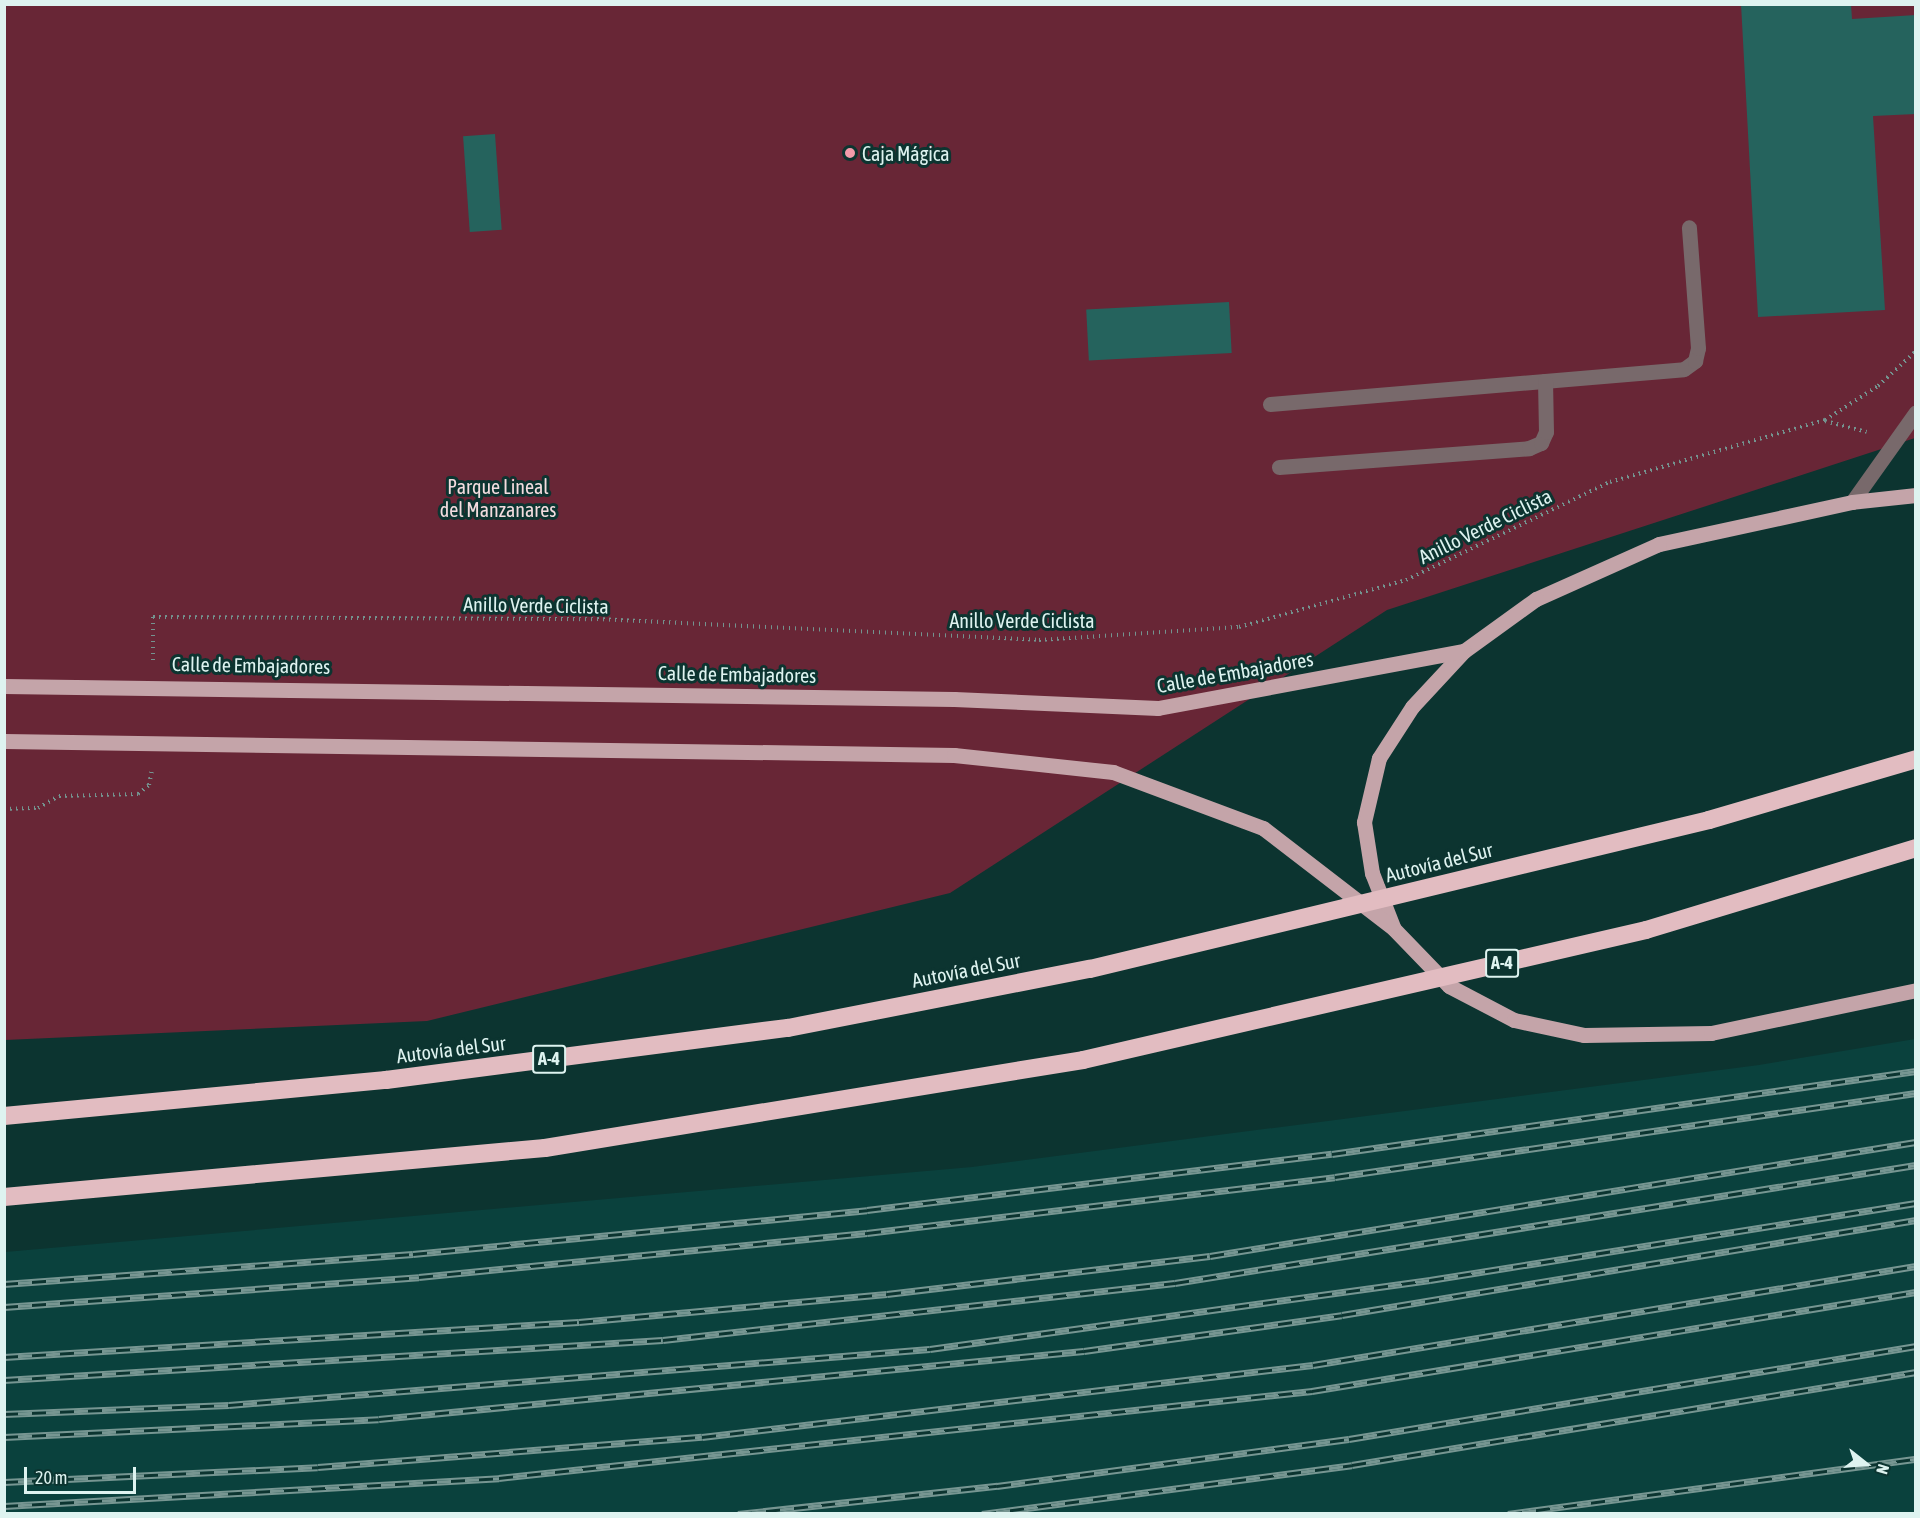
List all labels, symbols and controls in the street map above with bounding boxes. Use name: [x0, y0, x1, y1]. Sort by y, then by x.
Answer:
place label: Caja Mágica: [862, 141, 950, 165]
marker: Caja Mágica: [843, 146, 857, 160]
park label: Parque Lineal del Manzanares: [440, 474, 556, 521]
street label: Anillo Verde Ciclista: [1415, 483, 1555, 569]
street label: Anillo Verde Ciclista: [463, 592, 609, 618]
street label: Anillo Verde Ciclista: [949, 608, 1095, 632]
street label: Calle de Embajadores: [1155, 646, 1315, 698]
street label: Calle de Embajadores: [172, 652, 330, 678]
street label: Calle de Embajadores: [658, 661, 816, 687]
street label: Autovía del Sur: [1383, 837, 1495, 887]
street label: Autovía del Sur: [910, 948, 1022, 992]
road number: A-4: [1484, 948, 1520, 978]
street label: Autovía del Sur: [395, 1030, 507, 1068]
road number: A-4: [531, 1044, 567, 1074]
north arrow: [1836, 1434, 1896, 1494]
scale bar: [27, 1455, 140, 1493]
text: N: [1873, 1462, 1893, 1476]
text: 20 m: [35, 1467, 67, 1488]

